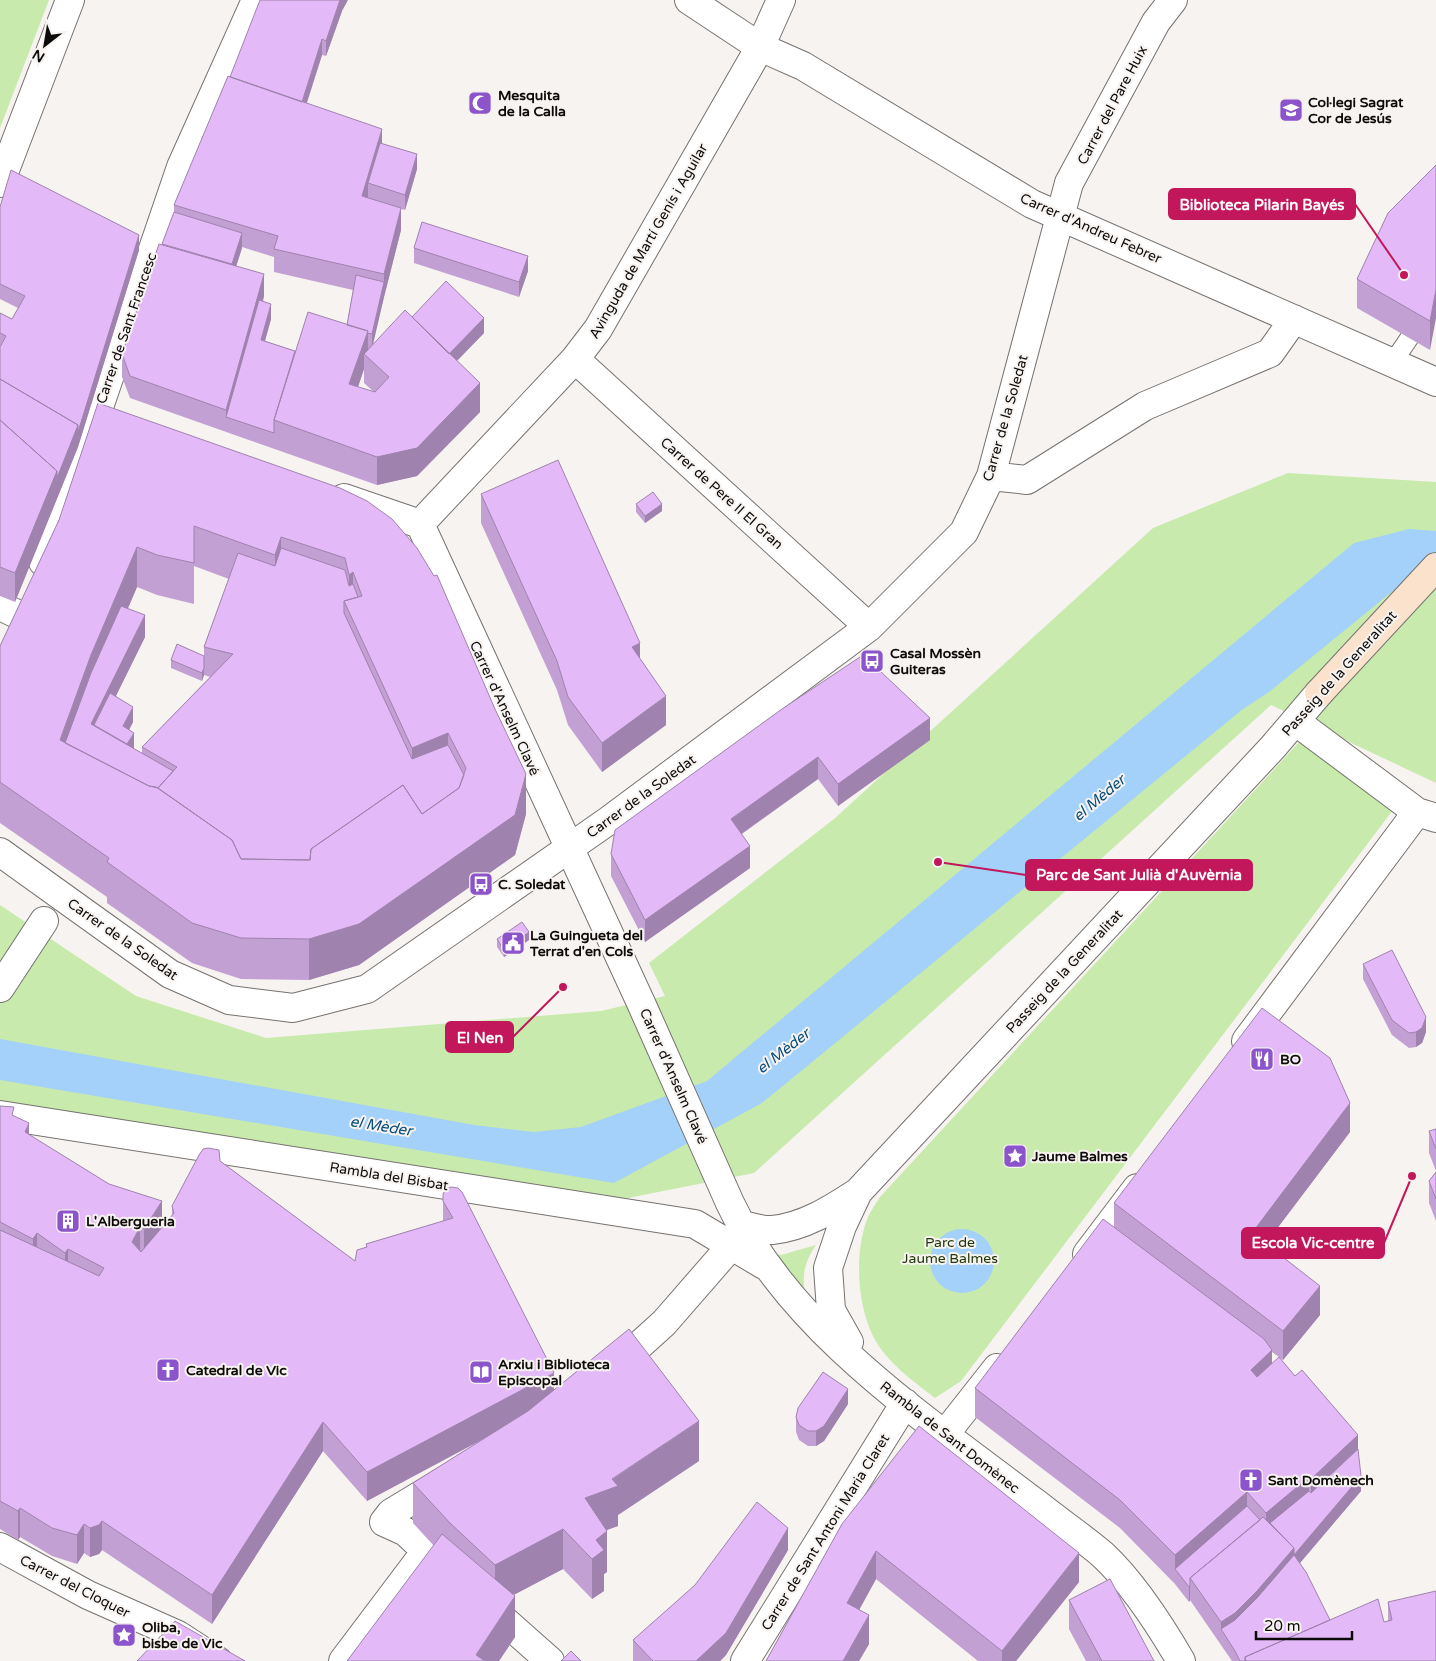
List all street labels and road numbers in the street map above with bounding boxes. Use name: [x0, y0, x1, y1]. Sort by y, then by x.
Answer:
street label: Carrer del Pare Huix: [1074, 43, 1151, 168]
street label: Avinguda de Martí Genís i Aguilar: [585, 140, 712, 342]
street label: Carrer d'Andreu Febrer: [1017, 190, 1165, 268]
street label: Carrer de Sant Francesc: [93, 250, 160, 406]
street label: Carrer de la Soledat: [979, 352, 1032, 483]
street label: Carrer de Pere II El Gran: [657, 434, 787, 553]
street label: Passeig de la Generalitat: [1278, 607, 1401, 740]
street label: Carrer d'Anselm Clavé: [466, 638, 543, 778]
street label: Carrer de la Soledat: [583, 751, 700, 842]
street label: Carrer de la Soledat: [64, 895, 182, 984]
street label: Passeig de la Generalitat: [1002, 905, 1127, 1037]
street label: Carrer d'Anselm Clavé: [636, 1006, 711, 1147]
street label: Rambla del Bisbat: [328, 1159, 450, 1194]
street label: Rambla de Sant Domènec: [877, 1378, 1023, 1497]
street label: Carrer de Sant Antoni Maria Claret: [758, 1430, 894, 1634]
street label: Carrer del Cloquer: [17, 1551, 133, 1622]

